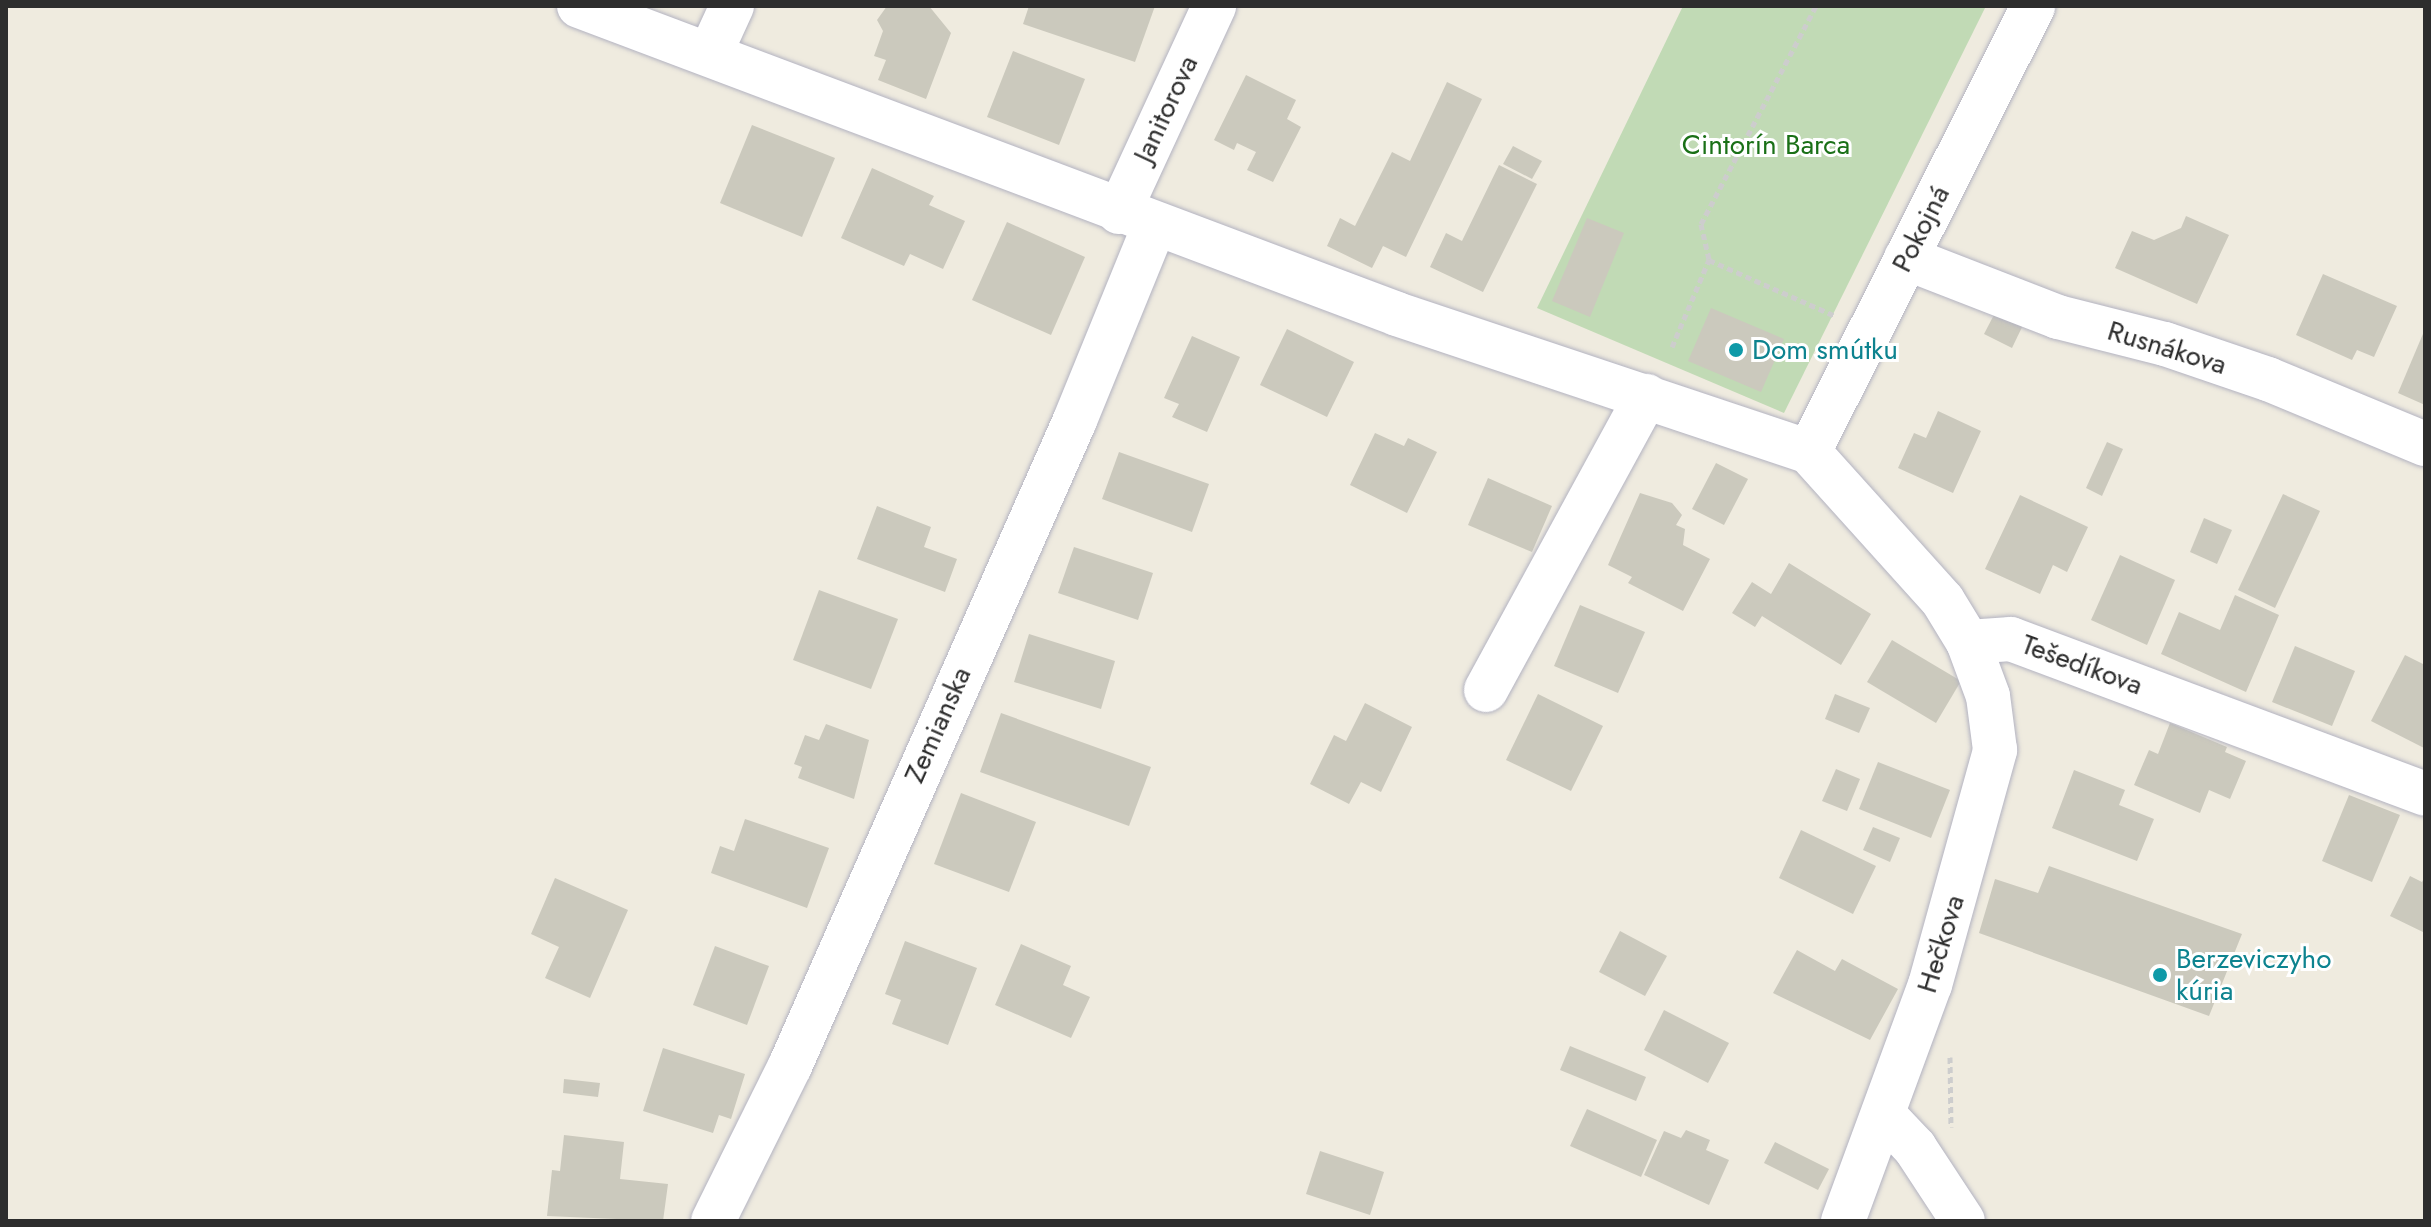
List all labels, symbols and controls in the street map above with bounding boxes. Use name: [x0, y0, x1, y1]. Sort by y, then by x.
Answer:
street label: Janitorova: [1127, 50, 1205, 168]
park label: Cintorín Barca: [1682, 128, 1850, 162]
street label: Pokojná: [1885, 180, 1957, 278]
street label: Rusnákova: [2104, 314, 2230, 382]
place label: Dom smútku: [1752, 333, 1898, 367]
marker: Dom smútku: [1727, 341, 1745, 359]
street label: Tešedíkova: [2017, 628, 2147, 702]
street label: Zemianska: [898, 662, 978, 788]
street label: Hečkova: [1910, 891, 1972, 997]
place label: Berzeviczyho kúria: [2176, 942, 2332, 1008]
marker: Berzeviczyho kúria: [2151, 966, 2169, 984]

